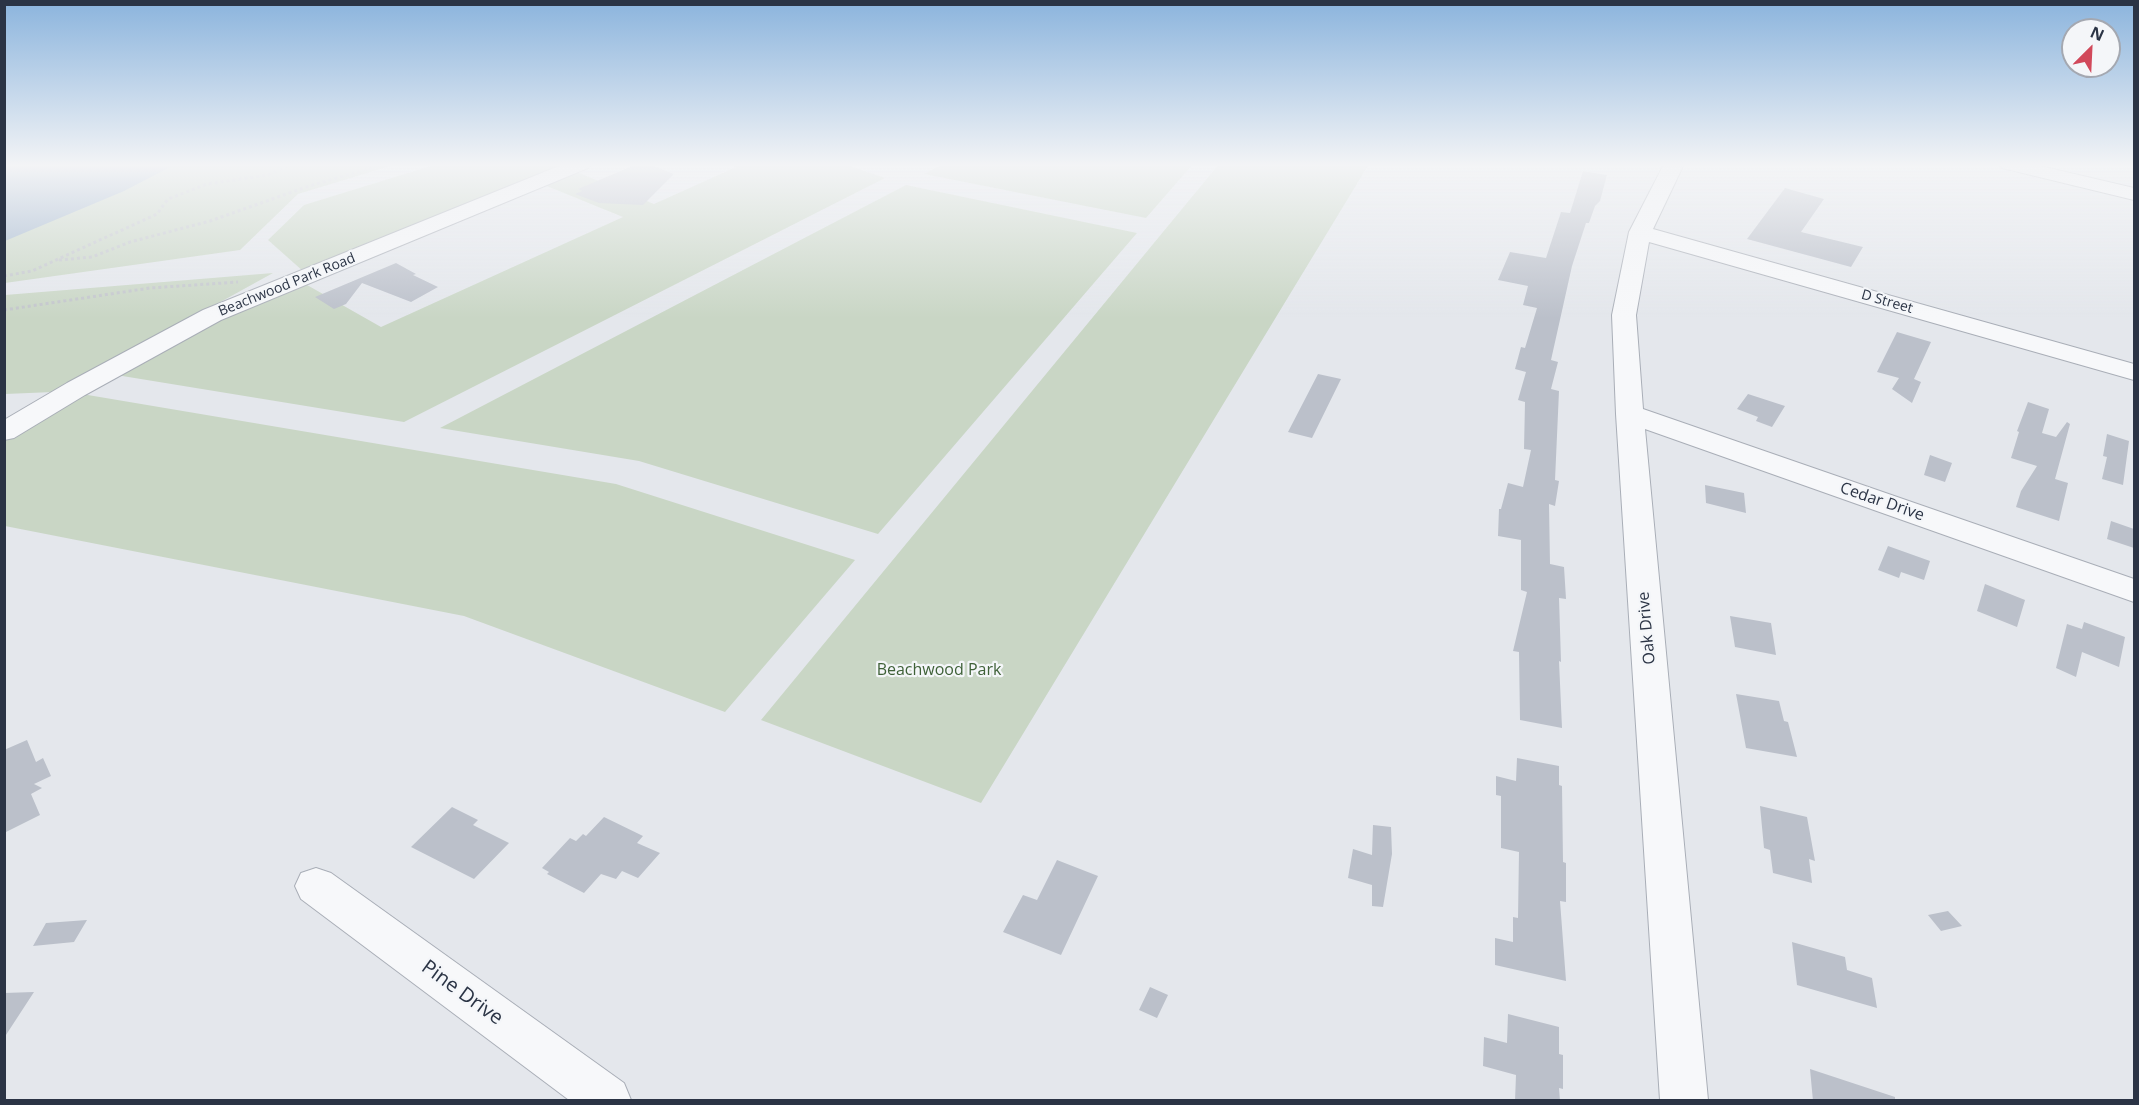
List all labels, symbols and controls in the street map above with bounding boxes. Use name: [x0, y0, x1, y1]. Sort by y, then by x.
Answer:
north arrow: [2061, 18, 2121, 78]
text: N: [2087, 21, 2108, 46]
street label: Beachwood Park Road: [216, 250, 358, 320]
street label: D Street: [1859, 287, 1915, 317]
street label: Cedar Drive: [1837, 479, 1927, 525]
street label: Oak Drive: [1634, 591, 1660, 665]
park label: Beachwood Park: [877, 660, 1001, 680]
street label: Pine Drive: [417, 955, 507, 1031]

